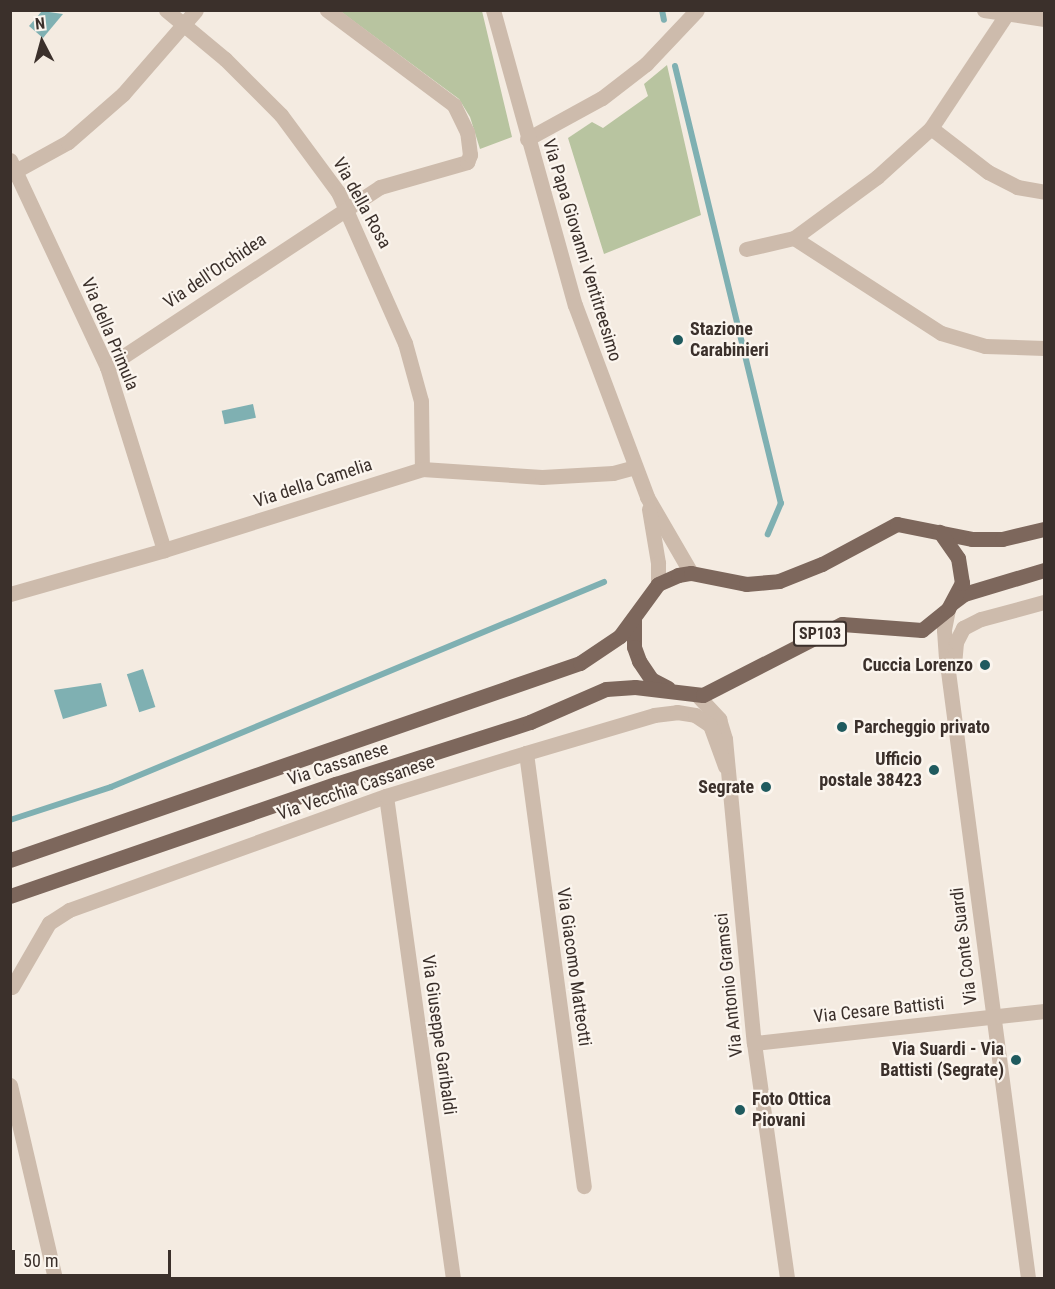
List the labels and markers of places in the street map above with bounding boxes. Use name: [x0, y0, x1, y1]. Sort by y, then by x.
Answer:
place label: Stazione Carabinieri: [690, 319, 769, 362]
marker: Stazione Carabinieri: [671, 333, 685, 347]
place label: Cuccia Lorenzo: [862, 654, 973, 676]
marker: Cuccia Lorenzo: [978, 658, 992, 672]
place label: Parcheggio privato: [854, 716, 990, 738]
marker: Parcheggio privato: [835, 720, 849, 734]
place label: Ufficio postale 38423: [819, 749, 922, 792]
marker: Ufficio postale 38423: [927, 763, 941, 777]
place label: Segrate: [698, 776, 754, 798]
marker: Segrate: [759, 780, 773, 794]
place label: Via Suardi - Via Battisti (Segrate): [880, 1039, 1004, 1082]
marker: Via Suardi - Via Battisti (Segrate): [1009, 1053, 1023, 1067]
place label: Foto Ottica Piovani: [752, 1089, 831, 1132]
marker: Foto Ottica Piovani: [733, 1103, 747, 1117]

